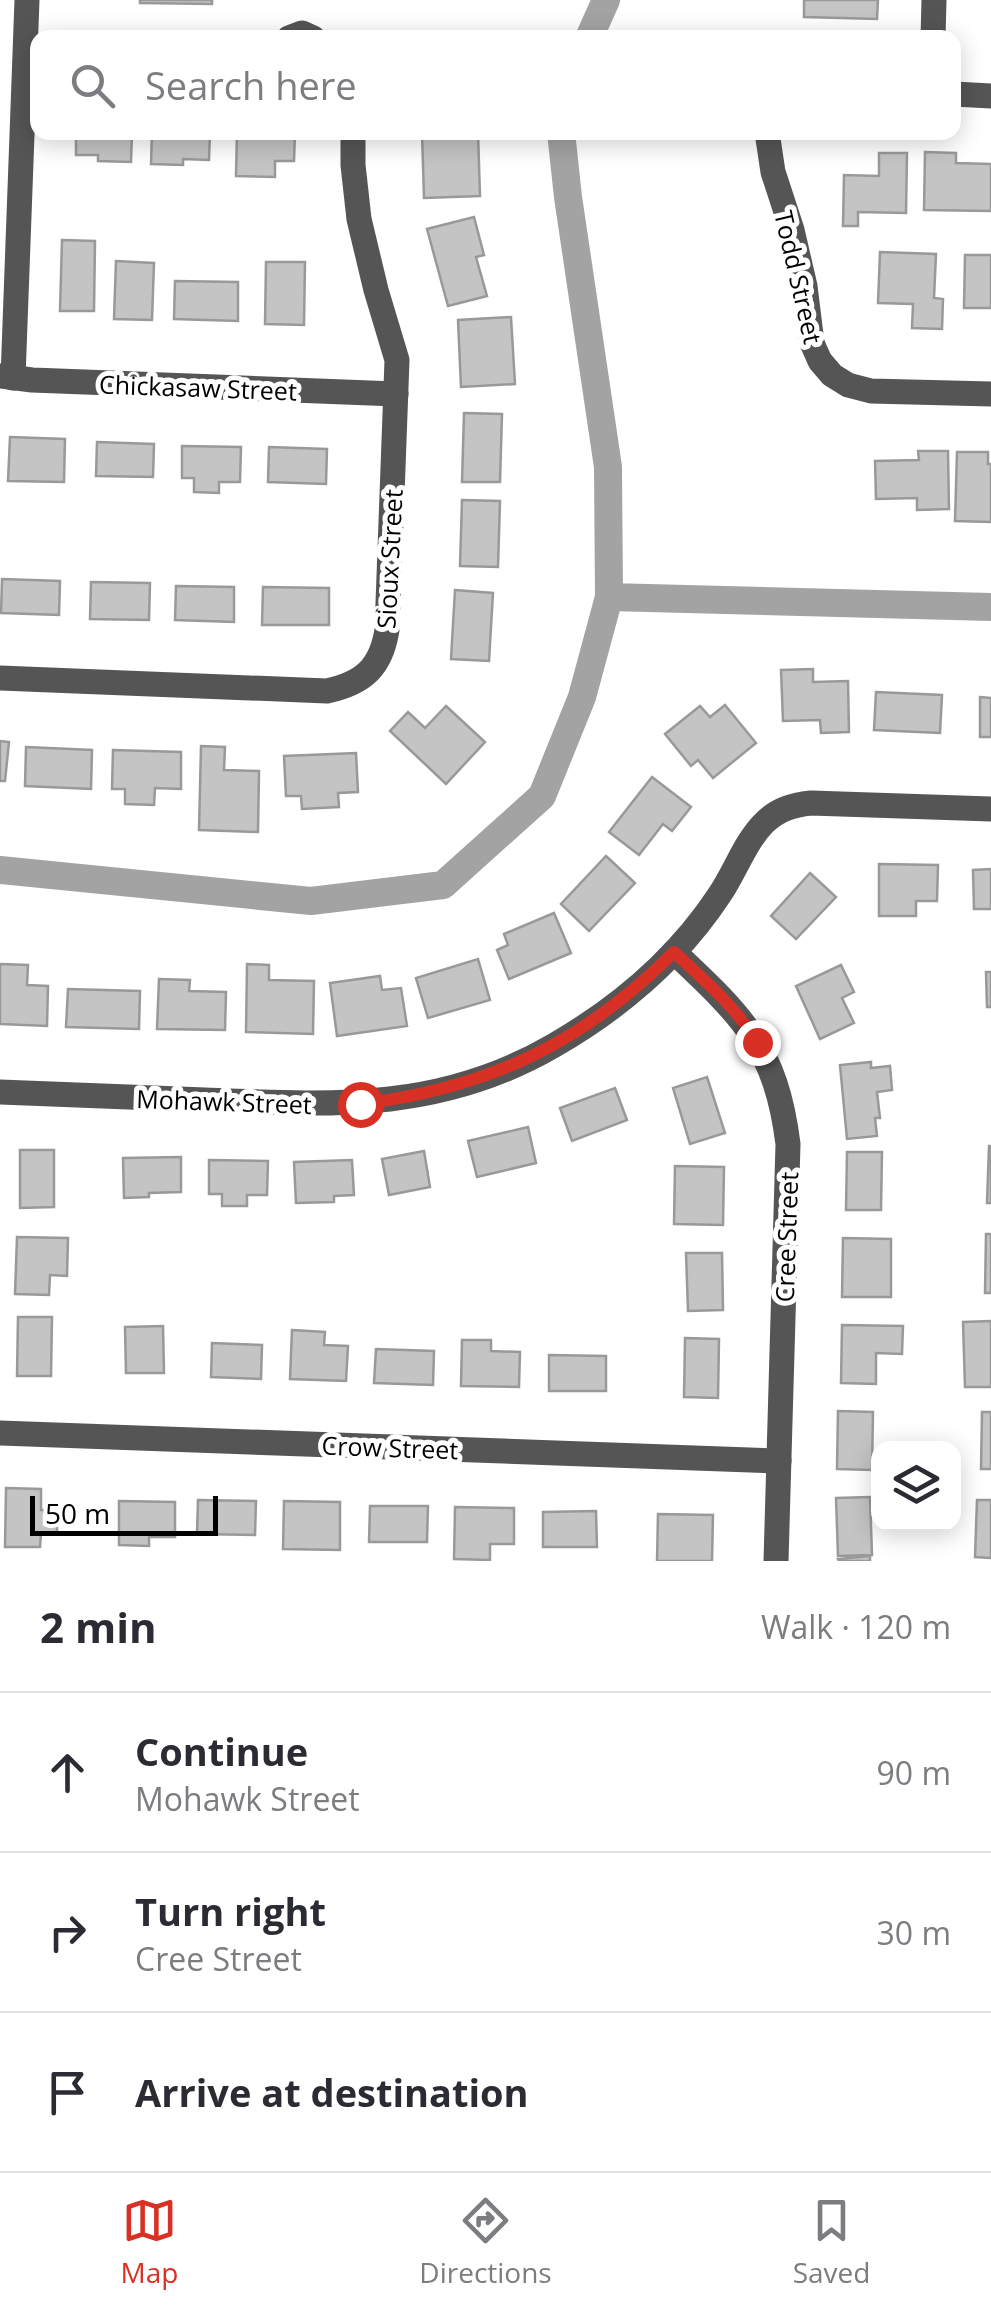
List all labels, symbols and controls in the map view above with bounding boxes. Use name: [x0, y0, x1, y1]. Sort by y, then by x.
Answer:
search box: [30, 30, 961, 140]
icon: search: [65, 58, 120, 113]
text: Search here: [145, 59, 357, 111]
street label: Todd Street: [767, 207, 831, 347]
street label: Chickasaw Street: [99, 367, 298, 407]
street label: Sioux Street: [368, 488, 410, 630]
route end: [735, 1020, 781, 1066]
street label: Mohawk Street: [136, 1081, 312, 1121]
route start: [338, 1082, 384, 1128]
street label: Cree Street: [767, 1171, 805, 1303]
street label: Crow Street: [321, 1428, 459, 1466]
map controls: [871, 1441, 961, 1531]
button: layers: [871, 1441, 961, 1531]
scale bar: [30, 1491, 218, 1536]
text: 50 m: [45, 1494, 110, 1532]
text: 2 min: [40, 1598, 157, 1655]
text: Walk · 120 m: [761, 1605, 951, 1648]
text: Continue: [135, 1725, 308, 1777]
icon: ahead: [40, 1745, 95, 1800]
text: 90 m: [876, 1751, 951, 1794]
text: Mohawk Street: [135, 1777, 360, 1820]
text: Turn right: [135, 1885, 326, 1937]
icon: right: [40, 1905, 95, 1960]
text: 30 m: [876, 1911, 951, 1954]
text: Cree Street: [135, 1937, 302, 1980]
icon: arrive: [40, 2065, 95, 2120]
text: Arrive at destination: [135, 2066, 529, 2118]
tab: Map: [120, 2193, 178, 2291]
tab: Directions: [419, 2193, 552, 2291]
tab: Saved: [793, 2193, 870, 2291]

